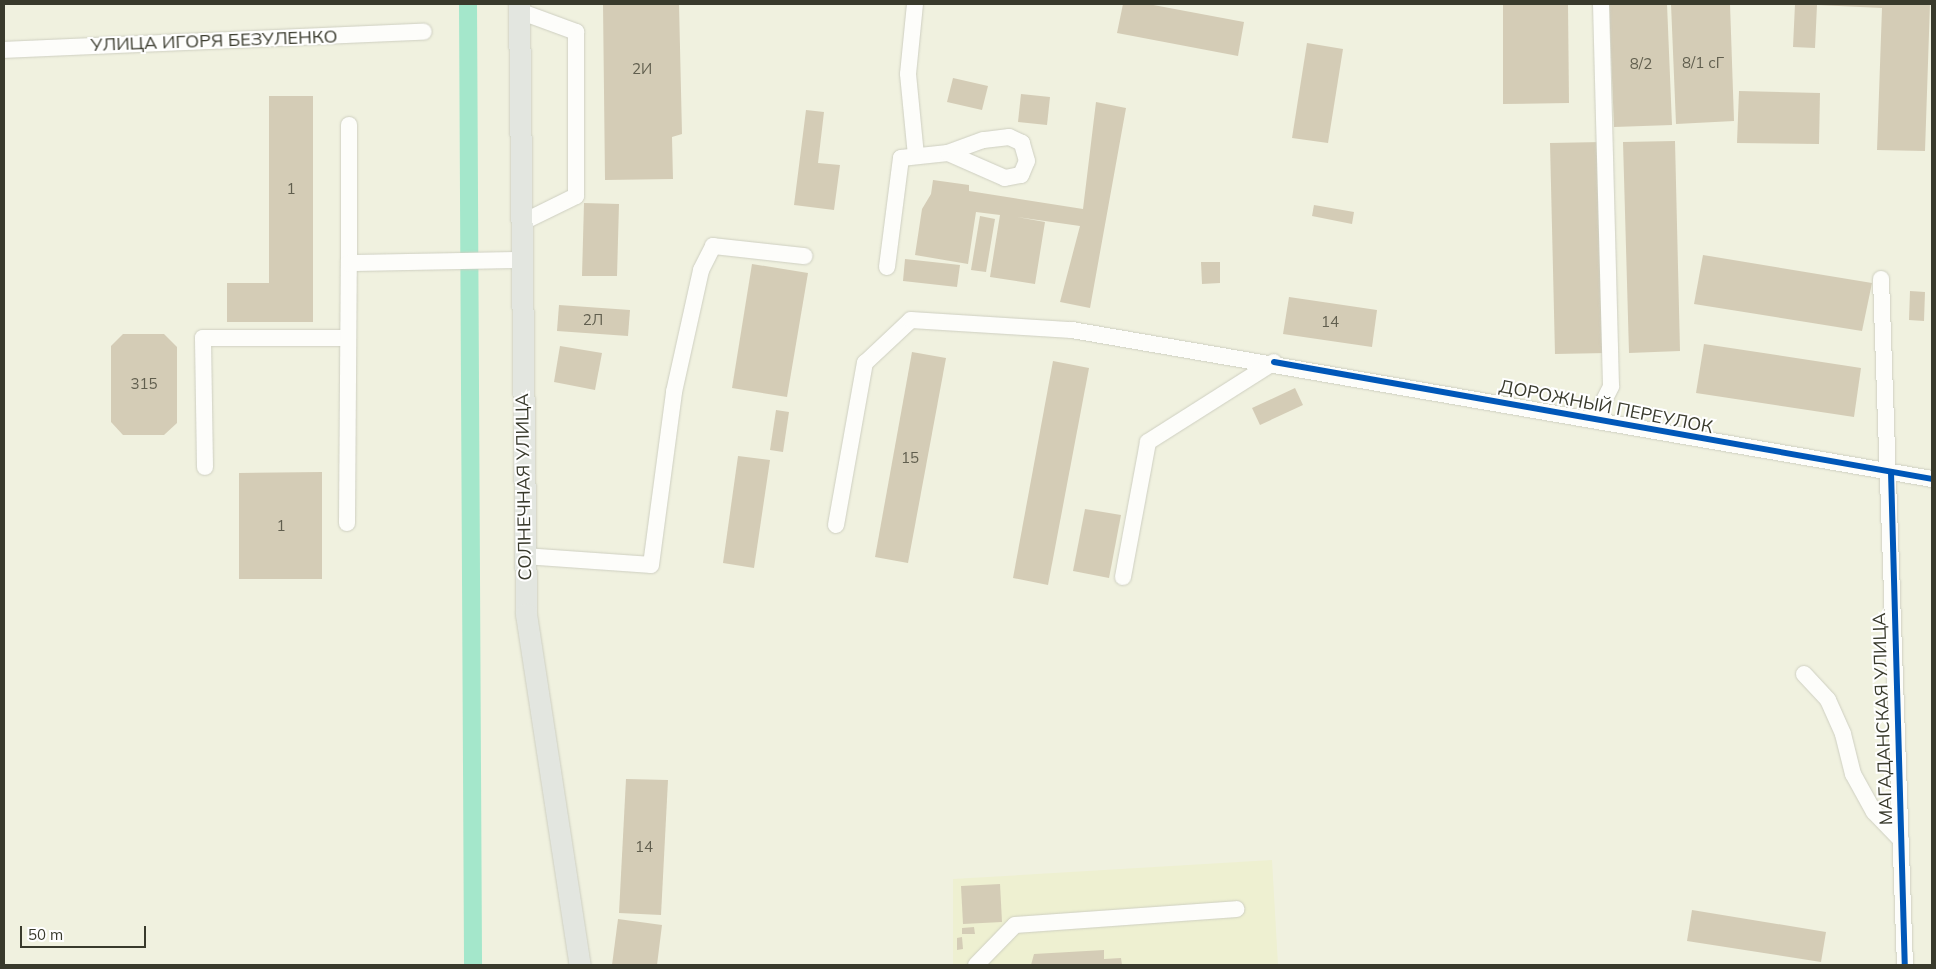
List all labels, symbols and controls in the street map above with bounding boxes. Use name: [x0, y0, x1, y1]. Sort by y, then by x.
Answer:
street label: УЛИЦА ИГОРЯ БЕЗУЛЕНКО: [90, 26, 338, 56]
house number: 8/1 сГ: [1682, 54, 1724, 72]
house number: 8/2: [1630, 55, 1652, 73]
house number: 2И: [632, 60, 652, 78]
house number: 1: [287, 180, 295, 198]
house number: 2Л: [583, 311, 603, 329]
house number: 14: [1321, 313, 1339, 331]
house number: 315: [131, 375, 157, 393]
street label: ДОРОЖНЫЙ ПЕРЕУЛОК: [1497, 376, 1715, 438]
street label: СОЛНЕЧНАЯ УЛИЦА: [512, 393, 536, 581]
house number: 15: [901, 449, 919, 467]
house number: 1: [277, 517, 285, 535]
street label: МАГАДАНСКАЯ УЛИЦА: [1868, 612, 1898, 826]
house number: 14: [635, 838, 653, 856]
scale bar: [22, 916, 149, 948]
text: 50 m: [28, 925, 63, 944]

